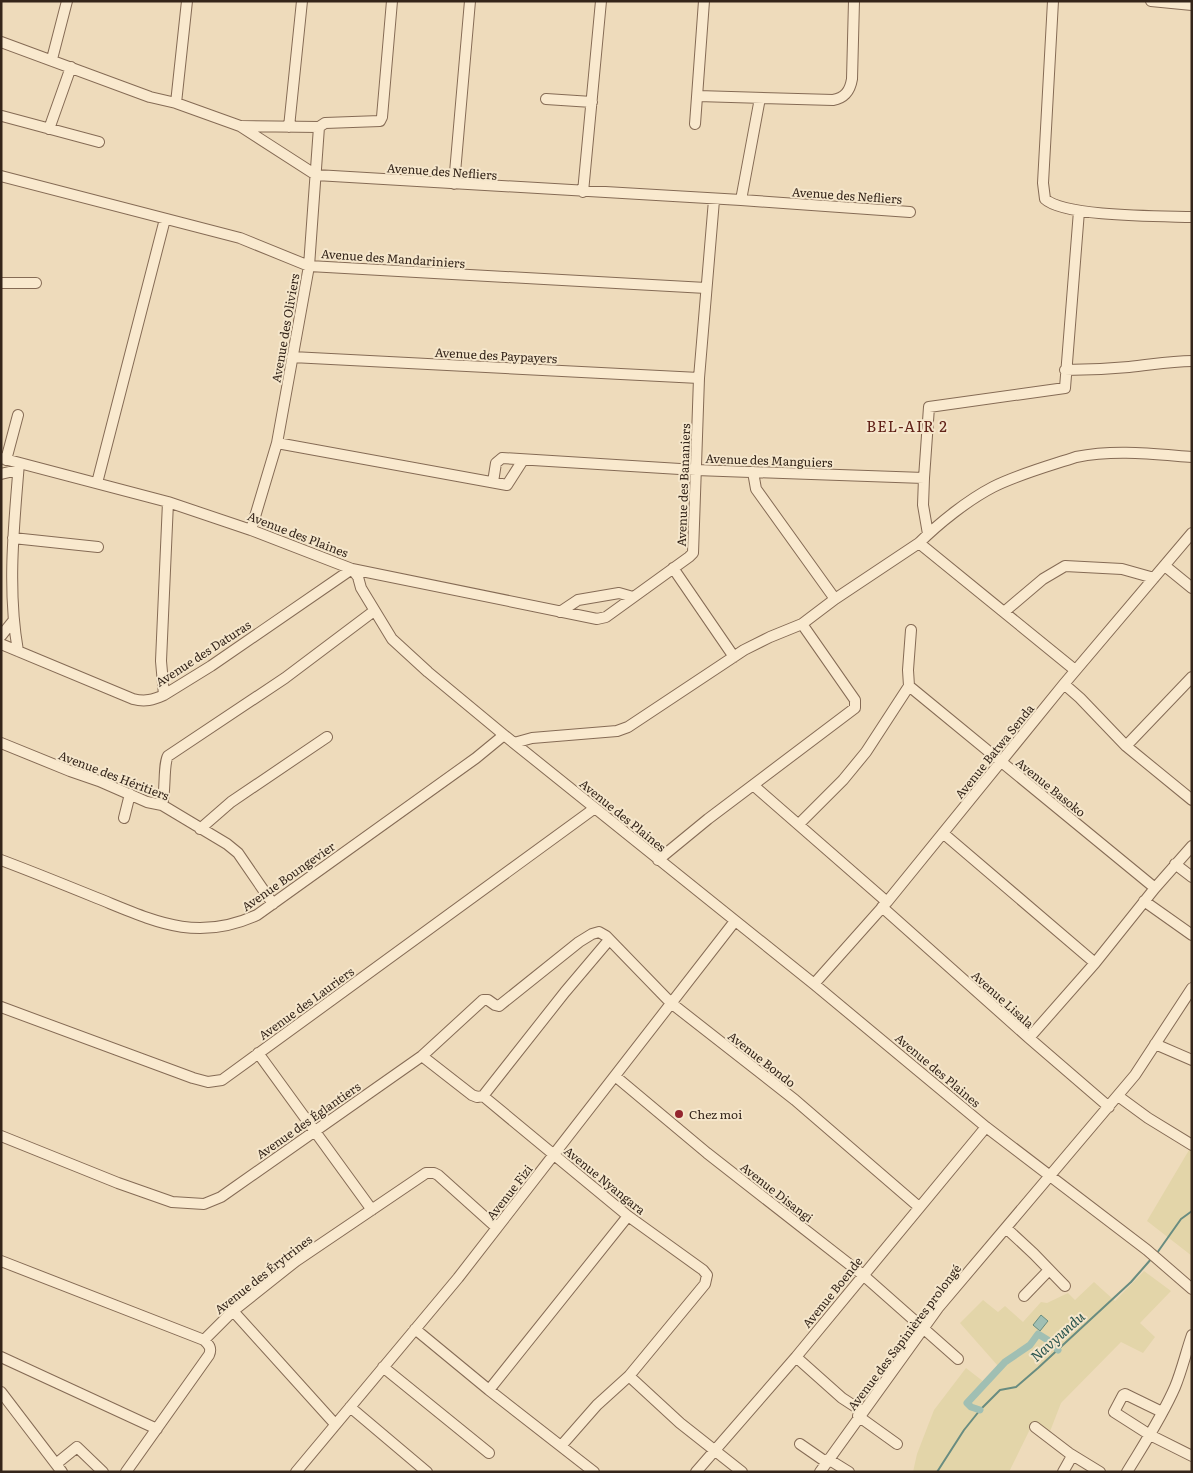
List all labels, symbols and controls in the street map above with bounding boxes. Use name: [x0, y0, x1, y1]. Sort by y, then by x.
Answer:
street label: Avenue des Nefliers: [386, 158, 498, 184]
street label: Avenue des Nefliers: [791, 182, 903, 208]
street label: Avenue des Mandariniers: [320, 244, 466, 272]
street label: Avenue des Oliviers: [267, 271, 304, 384]
street label: Avenue des Paypayers: [434, 343, 558, 367]
district label: BEL-AIR 2: [866, 414, 948, 437]
street label: Avenue des Bananiers: [672, 422, 694, 547]
street label: Avenue des Manguiers: [705, 449, 833, 471]
street label: Avenue des Plaines: [245, 506, 352, 562]
street label: Avenue des Daturas: [152, 615, 255, 691]
street label: Avenue Batwa Senda: [950, 699, 1038, 802]
street label: Avenue des Héritiers: [56, 746, 172, 805]
street label: Avenue Basoko: [1012, 753, 1090, 821]
street label: Avenue des Plaines: [576, 774, 671, 856]
street label: Avenue Boungevier: [238, 837, 339, 915]
street label: Avenue des Lauriers: [255, 962, 358, 1044]
street label: Avenue Lisala: [968, 966, 1039, 1032]
street label: Avenue Bondo: [724, 1027, 800, 1091]
street label: Avenue des Plaines: [891, 1029, 985, 1112]
street label: Avenue des Églantiers: [252, 1077, 364, 1163]
place label: Chez moi: [689, 1105, 742, 1123]
marker: Chez moi: [673, 1108, 685, 1120]
street label: Avenue Nyangara: [560, 1142, 650, 1219]
street label: Avenue Disangi: [737, 1158, 817, 1226]
street label: Avenue Fizi: [482, 1161, 536, 1223]
street label: Avenue des Érytrines: [210, 1230, 316, 1318]
street label: Avenue Boende: [798, 1253, 866, 1331]
street label: Avenue des Sapinières prolongé: [843, 1260, 965, 1414]
water label: Navyundu: [1026, 1306, 1089, 1366]

